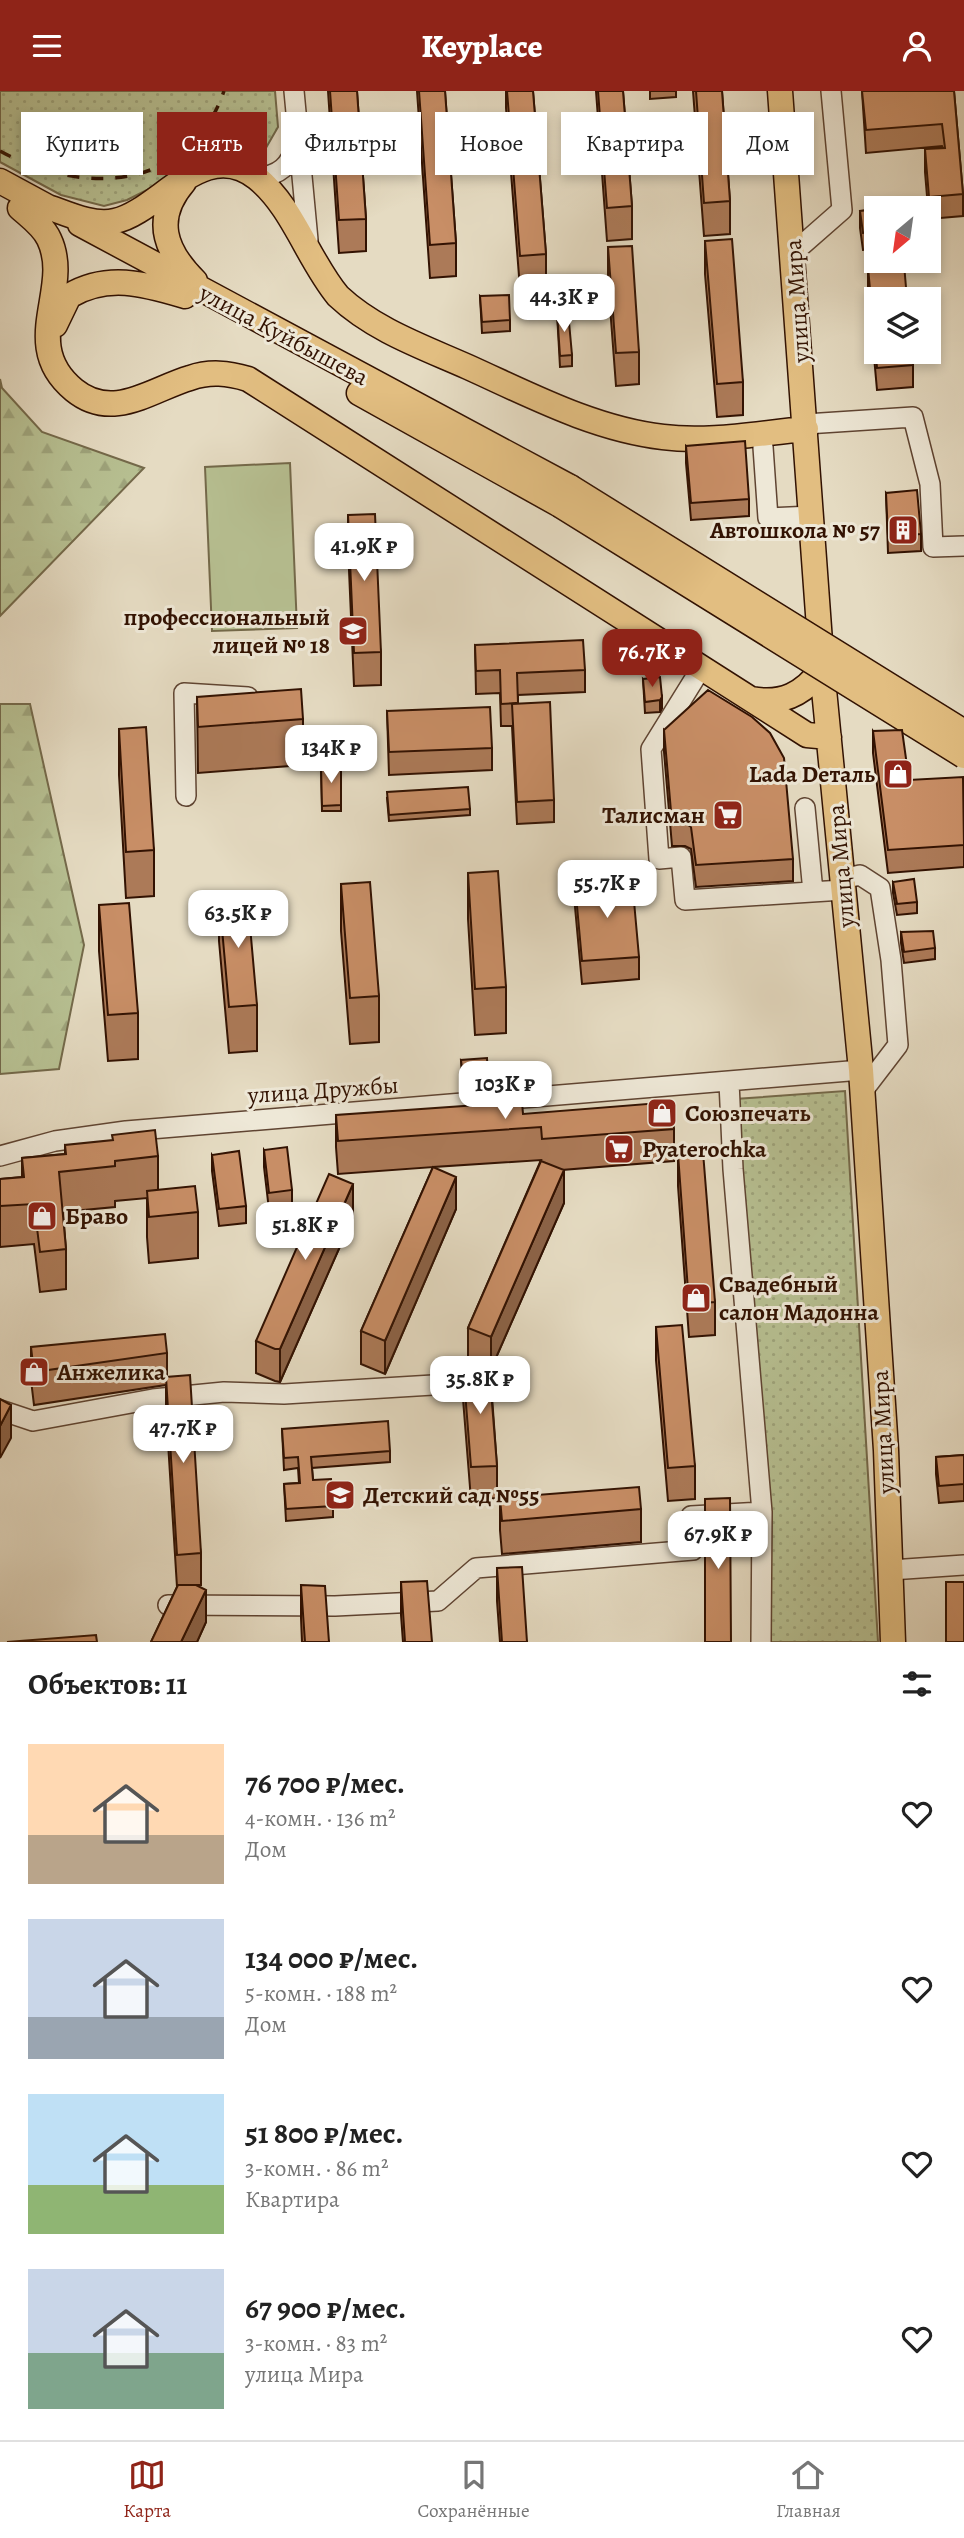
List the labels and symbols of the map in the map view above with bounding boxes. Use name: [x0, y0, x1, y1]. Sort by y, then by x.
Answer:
north arrow: [864, 196, 942, 273]
street label: улица Мира: [777, 238, 817, 365]
pin: 44.3K ₽: [499, 275, 629, 334]
street label: улица Куйбышева: [193, 276, 374, 393]
building icon: Автошкола № 57: [886, 513, 920, 547]
place label: Автошкола № 57: [709, 514, 881, 546]
pin: 41.9K ₽: [299, 524, 429, 583]
place label: профессиональный лицей № 18: [124, 601, 330, 661]
school or university icon: профессиональный лицей № 18: [336, 614, 370, 648]
pin: 76.7K ₽: [587, 629, 717, 689]
pin: 134K ₽: [274, 725, 388, 785]
shop icon: Lada Dеталь: [881, 757, 915, 791]
place label: Lada Dеталь: [749, 758, 875, 790]
supermarket icon: Талисман: [711, 798, 745, 832]
place label: Талисман: [602, 799, 705, 831]
street label: улица Мира: [820, 803, 862, 930]
pin: 55.7K ₽: [542, 861, 672, 920]
pin: 63.5K ₽: [173, 891, 303, 950]
pin: 103K ₽: [448, 1061, 562, 1121]
street label: улица Дружбы: [246, 1069, 400, 1111]
shop icon: Союзпечать: [645, 1096, 679, 1130]
place label: Союзпечать: [685, 1097, 811, 1129]
supermarket icon: Pyaterochka: [602, 1132, 636, 1166]
place label: Pyaterochka: [642, 1133, 767, 1165]
shop icon: Браво: [25, 1199, 59, 1233]
place label: Браво: [65, 1200, 128, 1232]
pin: 51.8K ₽: [240, 1203, 370, 1262]
place label: Свадебный салон Мадонна: [719, 1268, 879, 1328]
shop icon: Свадебный салон Мадонна: [679, 1281, 713, 1315]
shop icon: Анжелика: [17, 1355, 51, 1389]
place label: Анжелика: [56, 1356, 166, 1388]
pin: 35.8K ₽: [415, 1357, 545, 1416]
street label: улица Мира: [864, 1369, 902, 1496]
pin: 47.7K ₽: [118, 1405, 248, 1465]
school or university icon: Детский сад №55: [323, 1478, 357, 1512]
place label: Детский сад №55: [363, 1479, 539, 1511]
pin: 67.9K ₽: [653, 1511, 783, 1571]

